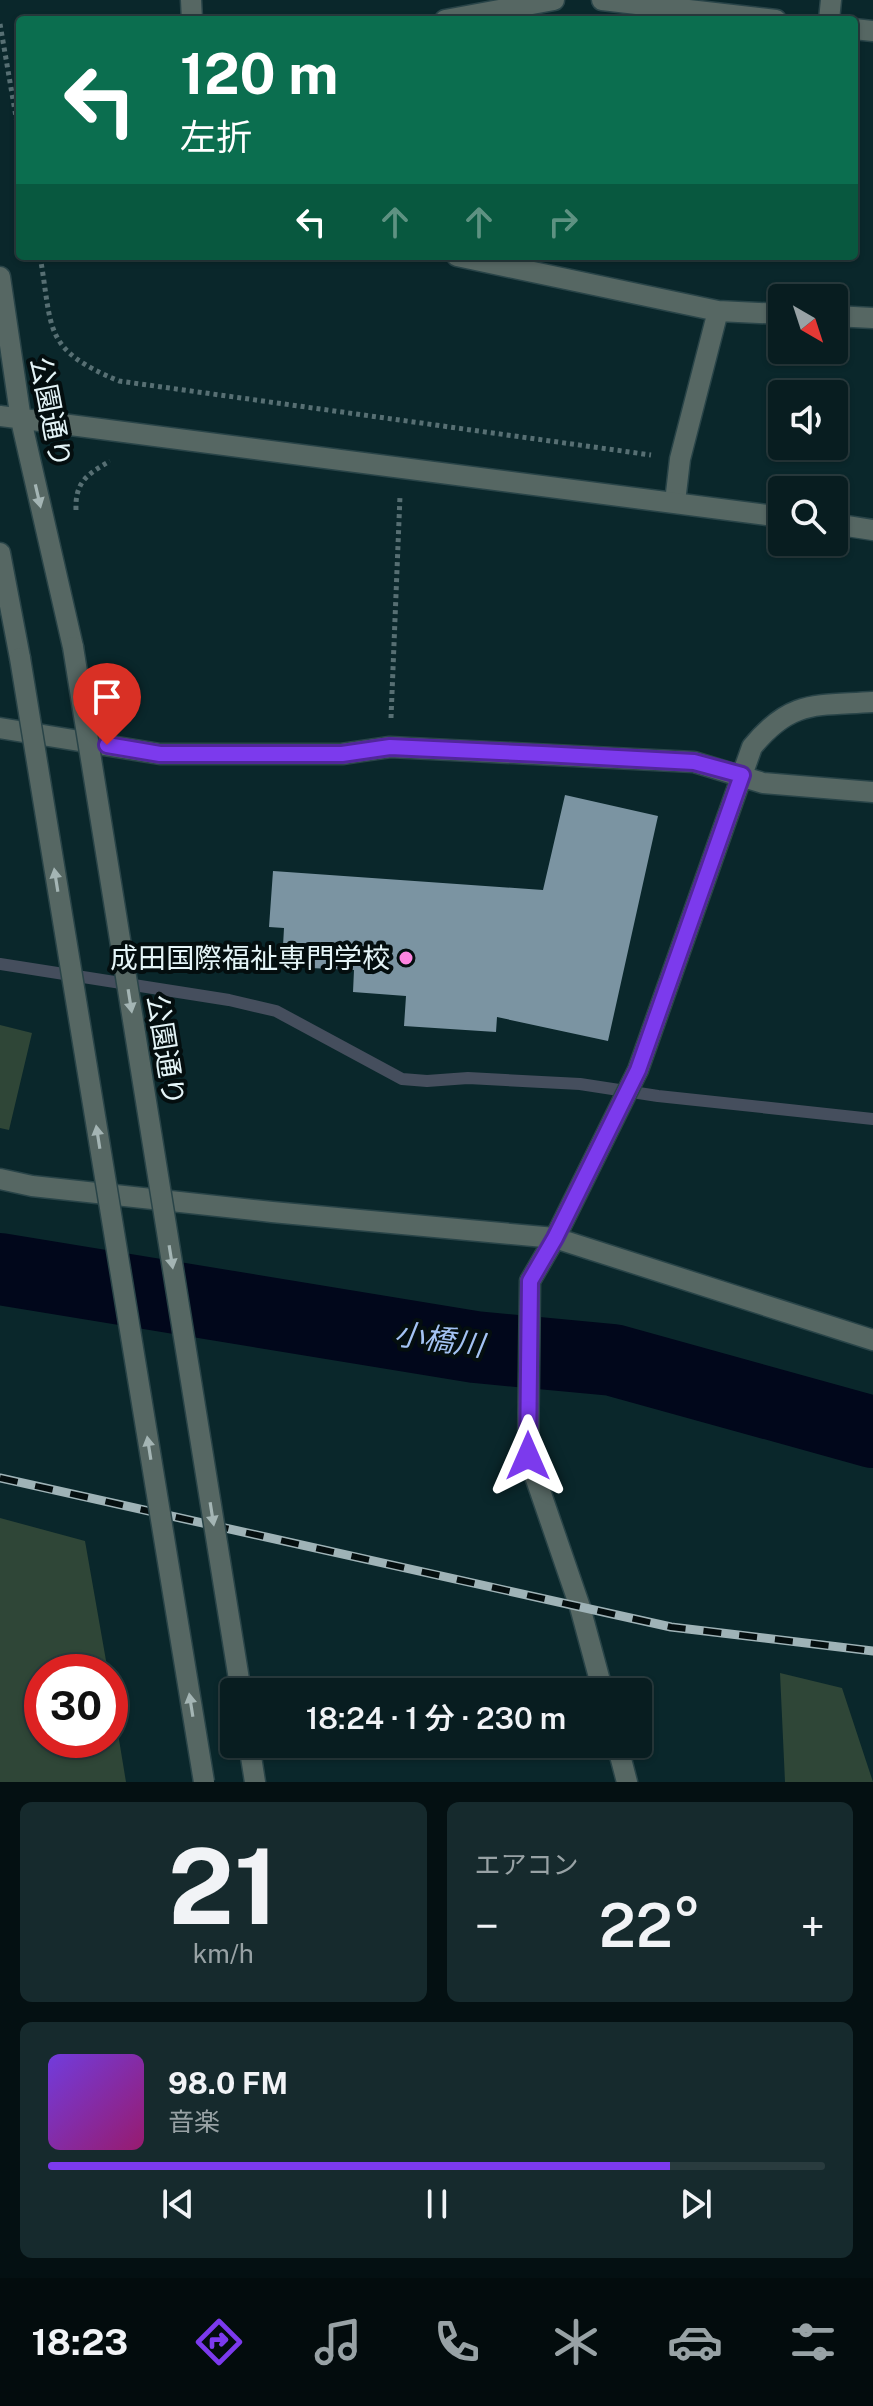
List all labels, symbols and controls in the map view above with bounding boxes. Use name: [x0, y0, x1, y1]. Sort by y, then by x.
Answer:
text: 120 m: [180, 41, 338, 107]
icon: left: [48, 48, 152, 152]
text: 左折: [180, 116, 252, 158]
icon: left: [289, 200, 333, 244]
icon: ahead: [373, 200, 417, 244]
icon: ahead: [457, 200, 501, 244]
icon: right: [541, 200, 585, 244]
north arrow: [768, 284, 848, 364]
map controls: [768, 284, 848, 556]
street label: 公園通り: [25, 354, 78, 470]
button: sound: [768, 380, 848, 460]
button: search: [768, 476, 848, 556]
one-way arrow: [32, 483, 45, 508]
pin: [73, 663, 141, 745]
icon: arrive: [85, 675, 129, 719]
one-way arrow: [50, 867, 62, 892]
place label: 成田国際福祉専門学校: [110, 941, 390, 974]
marker: 成田国際福祉専門学校: [397, 949, 415, 967]
one-way arrow: [124, 989, 137, 1014]
street label: 公園通り: [141, 992, 192, 1108]
one-way arrow: [92, 1124, 104, 1149]
one-way arrow: [165, 1245, 178, 1270]
water label: 小橋川: [392, 1315, 489, 1364]
position arrow: [486, 1414, 570, 1498]
one-way arrow: [142, 1436, 155, 1461]
one-way arrow: [207, 1502, 219, 1527]
speed limit sign: 30: [24, 1654, 128, 1758]
one-way arrow: [184, 1692, 197, 1717]
text: 18:24 · 1 分 · 230 m: [306, 1700, 566, 1736]
text: 21: [168, 1825, 279, 1947]
text: エアコン: [475, 1849, 579, 1880]
text: 22°: [599, 1890, 701, 1961]
text: −: [475, 1900, 499, 1952]
text: +: [801, 1900, 825, 1952]
text: km/h: [193, 1938, 254, 1969]
text: 98.0 FM: [168, 2065, 288, 2101]
text: 音楽: [168, 2106, 220, 2137]
icon: previous: [156, 2182, 200, 2226]
icon: pause: [415, 2182, 459, 2226]
icon: next: [674, 2182, 718, 2226]
icon: directions: [191, 2314, 247, 2370]
icon: music: [310, 2314, 366, 2370]
icon: phone: [429, 2314, 485, 2370]
icon: climate: [548, 2314, 604, 2370]
icon: car: [667, 2314, 723, 2370]
icon: filters: [785, 2314, 841, 2370]
text: 18:23: [31, 2321, 128, 2363]

